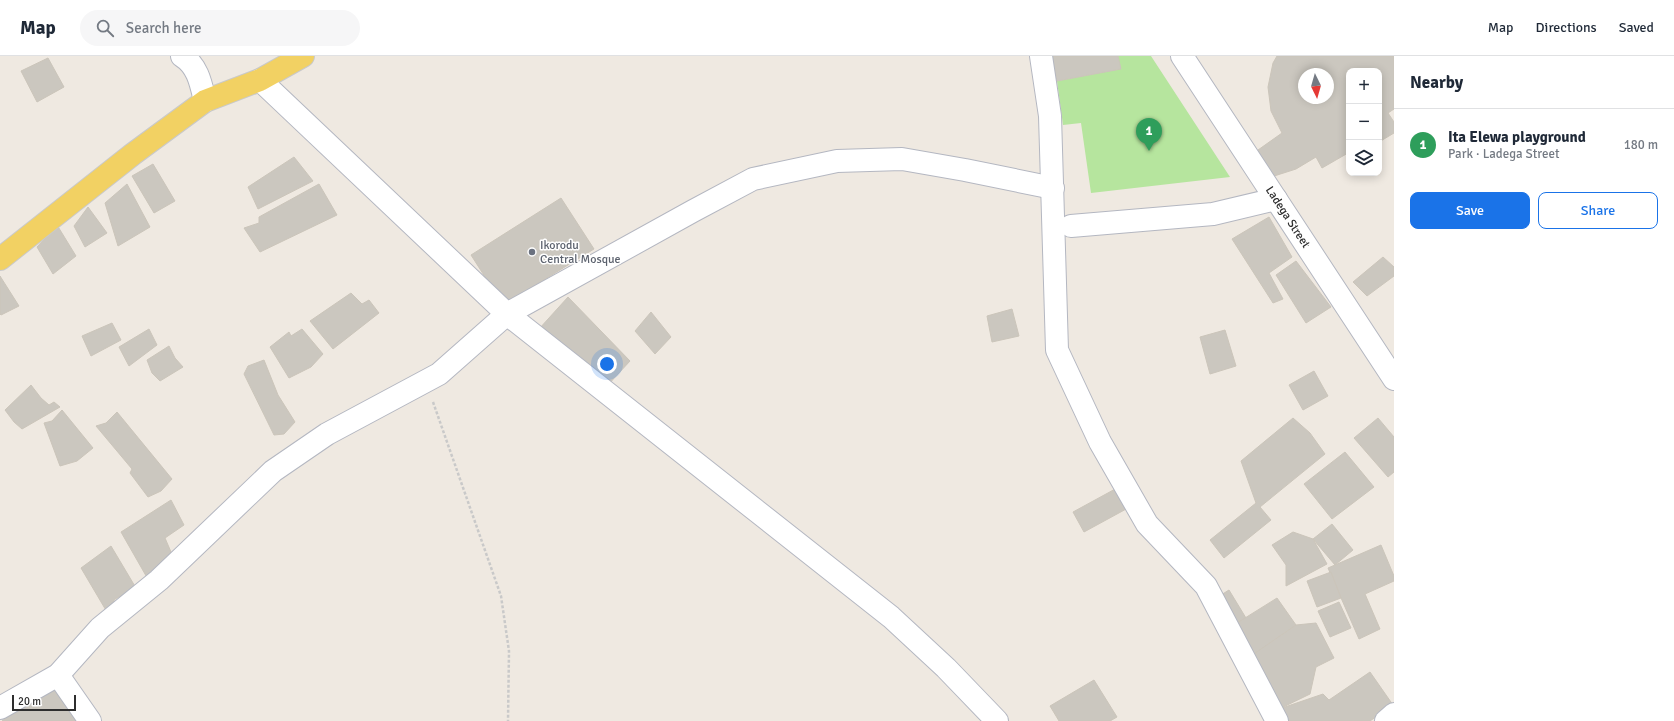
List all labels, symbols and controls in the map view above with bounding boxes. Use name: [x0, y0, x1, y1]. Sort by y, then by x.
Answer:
search box: [80, 10, 360, 46]
text: Map: [20, 16, 56, 40]
icon: search: [94, 17, 116, 39]
text: Search here: [126, 19, 201, 37]
text: Map: [1488, 19, 1514, 36]
text: Directions: [1536, 19, 1597, 36]
text: Saved: [1619, 19, 1654, 36]
north arrow: [1298, 68, 1334, 104]
map controls: [1346, 68, 1382, 176]
button: +: [1346, 68, 1382, 104]
text: Nearby: [1410, 72, 1463, 93]
button: −: [1346, 104, 1382, 140]
pin: 1: [1136, 118, 1162, 151]
text: Ita Elewa playground: [1448, 128, 1586, 146]
text: 1: [1419, 137, 1427, 153]
text: 180 m: [1624, 137, 1658, 153]
button: layers: [1346, 140, 1382, 176]
text: Park · Ladega Street: [1448, 146, 1559, 162]
street label: Ladega Street: [1262, 183, 1313, 251]
button: Save: [1410, 192, 1530, 229]
button: Share: [1538, 192, 1658, 229]
place label: Ikorodu Central Mosque: [540, 238, 621, 267]
marker: Ikorodu Central Mosque: [527, 247, 537, 257]
your location: [597, 354, 617, 374]
scale bar: [12, 693, 76, 712]
text: 20 m: [18, 695, 41, 708]

